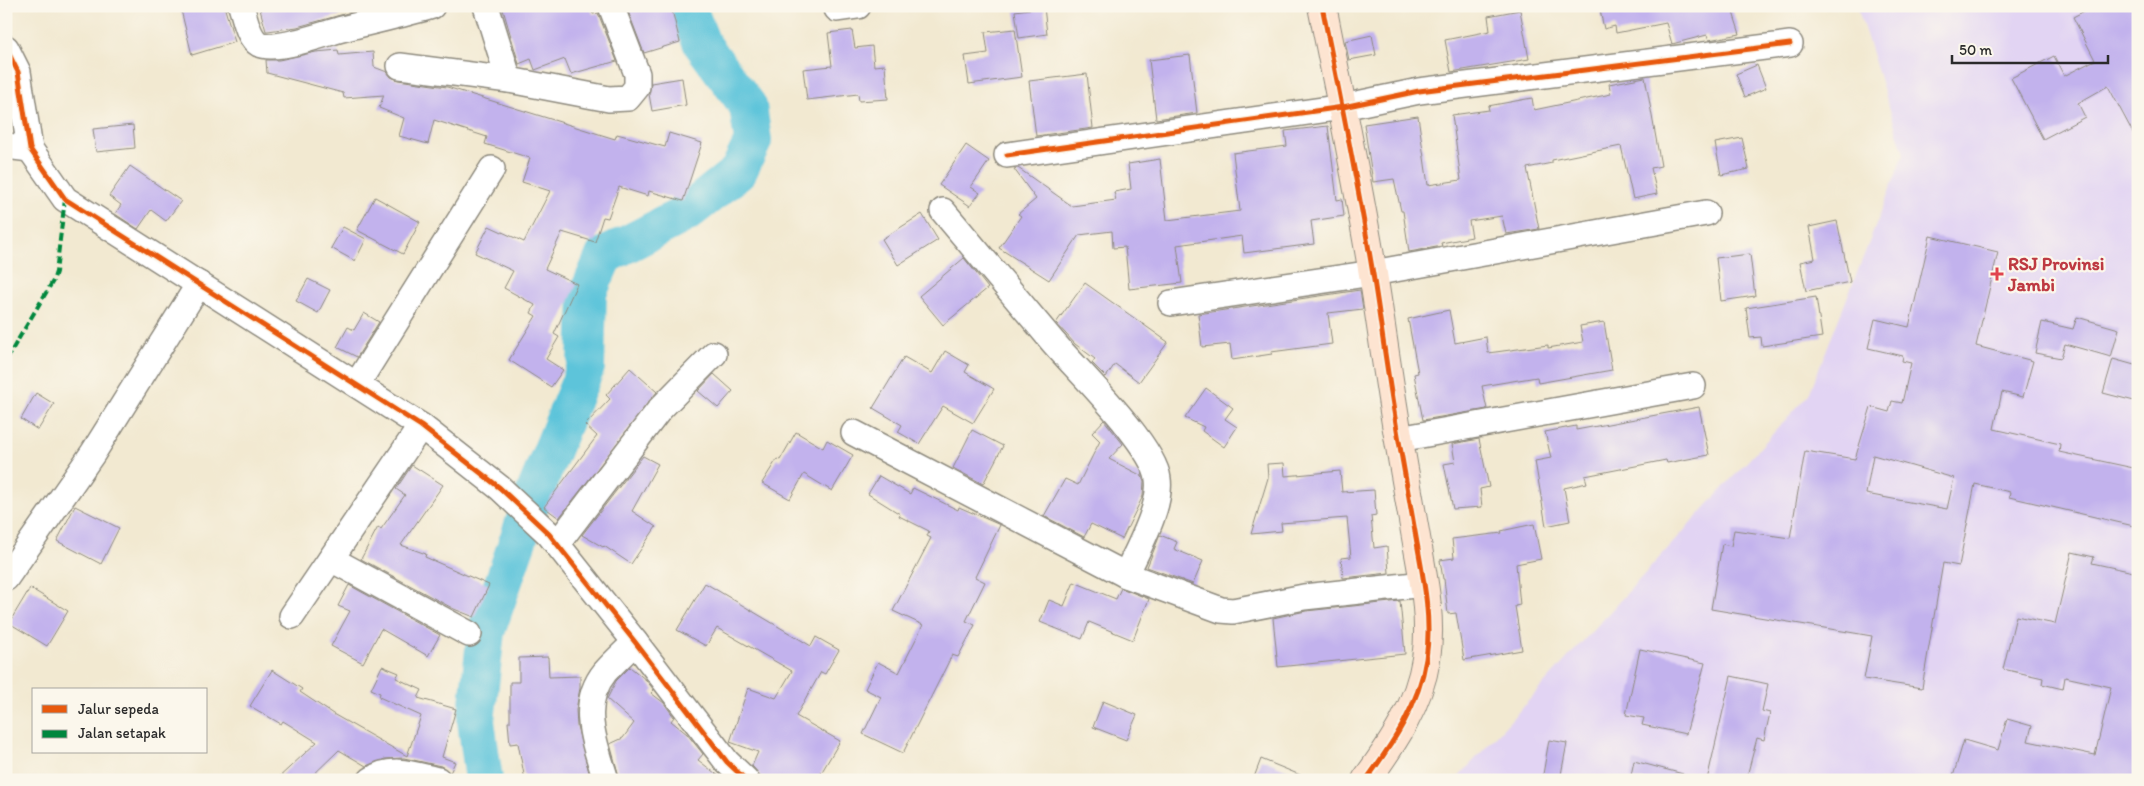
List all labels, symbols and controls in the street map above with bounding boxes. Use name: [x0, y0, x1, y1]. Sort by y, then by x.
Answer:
scale bar: [1952, 32, 2108, 64]
text: 50 m: [1959, 41, 1992, 59]
place label: RSJ Provinsi Jambi: [2007, 253, 2104, 296]
marker: RSJ Provinsi Jambi: [1990, 267, 2004, 281]
legend: [32, 688, 208, 754]
text: Jalur sepeda: [78, 700, 159, 718]
text: Jalan setapak: [78, 724, 166, 742]

